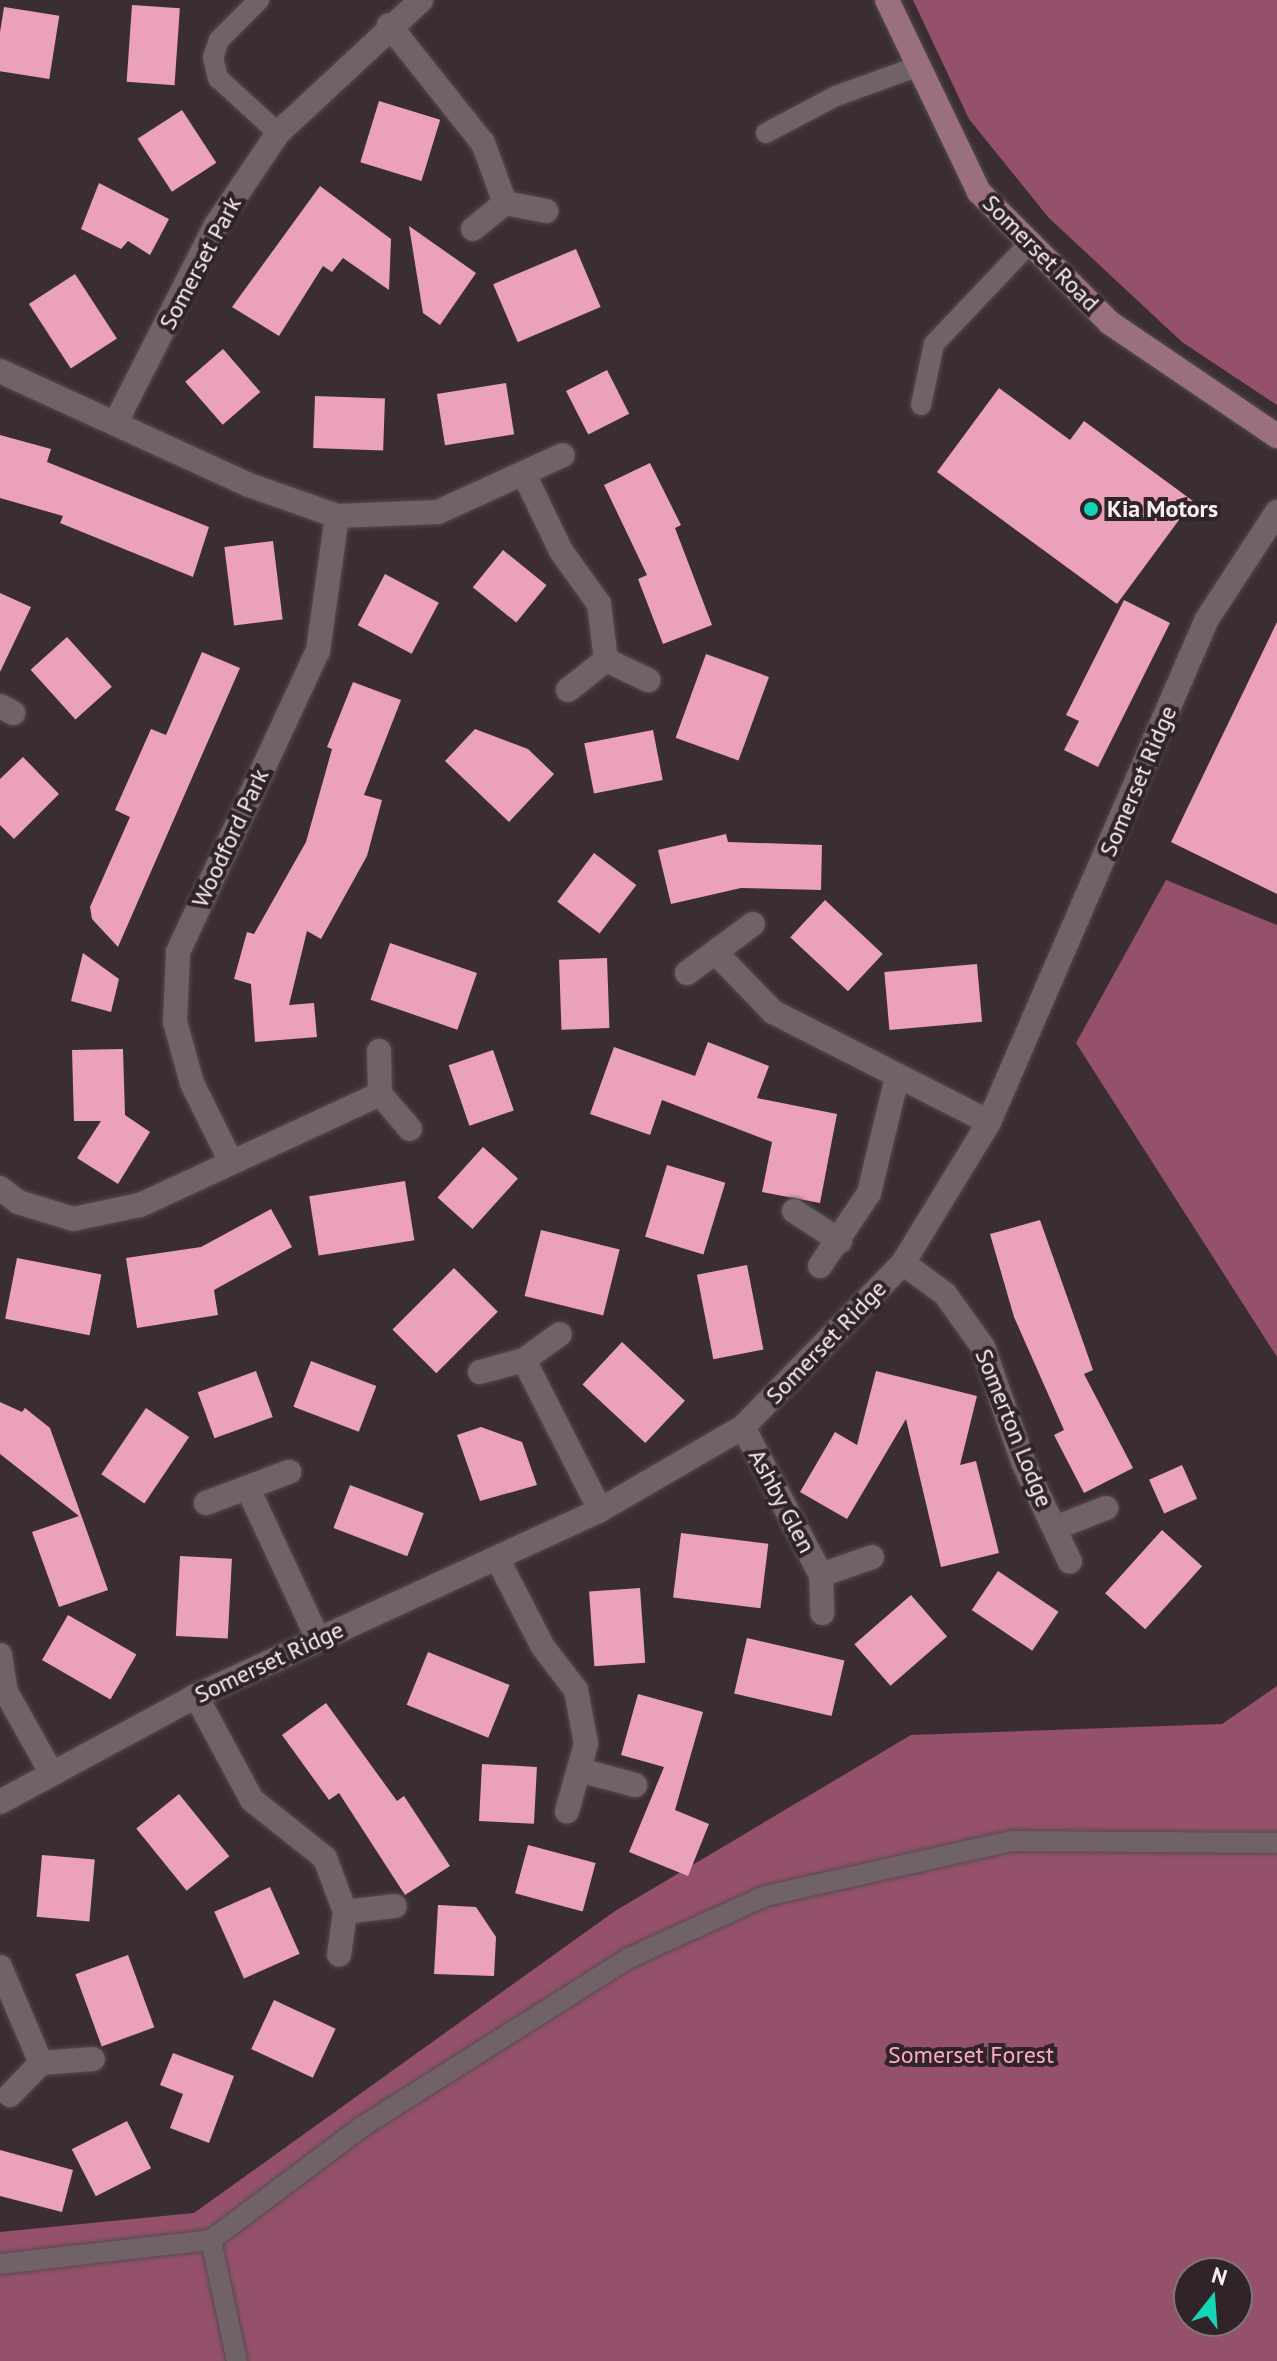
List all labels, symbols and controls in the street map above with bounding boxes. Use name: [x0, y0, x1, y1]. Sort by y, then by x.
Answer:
street label: Somerset Road: [977, 189, 1105, 317]
street label: Somerset Park: [153, 192, 247, 334]
place label: Kia Motors: [1107, 495, 1218, 523]
marker: Kia Motors: [1082, 500, 1100, 518]
street label: Somerset Ridge: [1093, 701, 1183, 861]
street label: Woodford Park: [185, 764, 275, 912]
street label: Somerset Ridge: [760, 1274, 892, 1410]
street label: Somerton Lodge: [969, 1345, 1059, 1511]
street label: Ashby Glen: [742, 1444, 822, 1558]
street label: Somerset Ridge: [190, 1615, 348, 1709]
park label: Somerset Forest: [888, 2041, 1054, 2069]
north arrow: [1173, 2257, 1253, 2337]
text: N: [1208, 2260, 1230, 2291]

